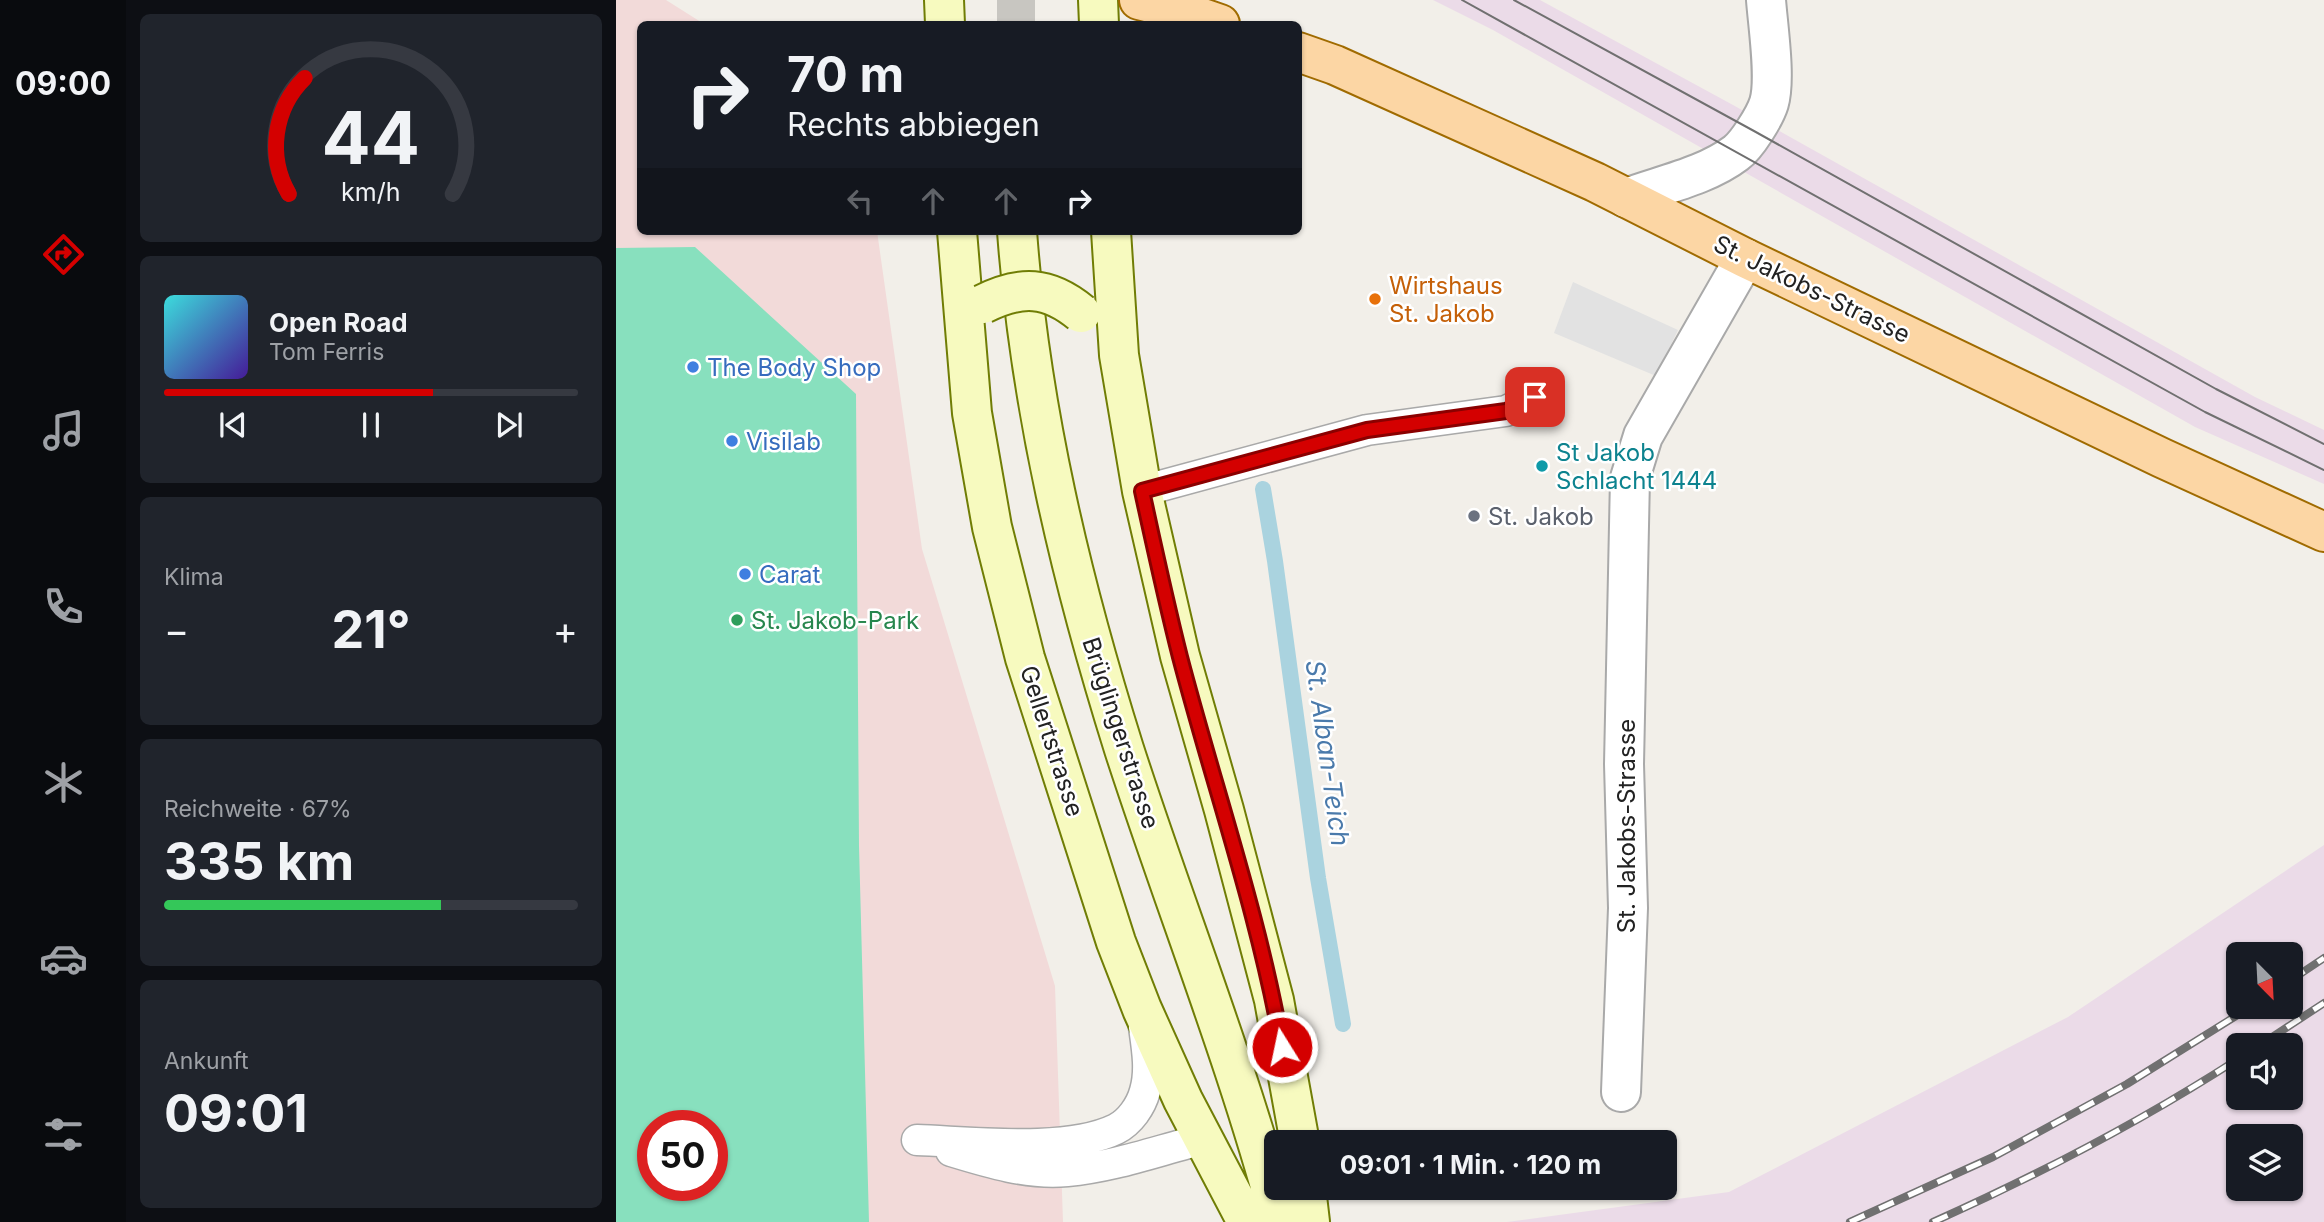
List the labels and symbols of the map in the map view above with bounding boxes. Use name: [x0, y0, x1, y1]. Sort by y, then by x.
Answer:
street label: St. Jakobs-Strasse: [1709, 229, 1915, 349]
place label: Wirtshaus St. Jakob: [1389, 271, 1503, 328]
marker: Wirtshaus St. Jakob: [1367, 291, 1383, 307]
place label: The Body Shop: [707, 353, 881, 382]
marker: The Body Shop: [685, 359, 701, 375]
pin: [1505, 367, 1565, 427]
place label: Visilab: [746, 427, 821, 456]
marker: Visilab: [724, 433, 740, 449]
place label: St Jakob Schlacht 1444: [1556, 438, 1717, 495]
marker: St Jakob Schlacht 1444: [1534, 458, 1550, 474]
place label: St. Jakob: [1488, 502, 1594, 531]
marker: St. Jakob: [1466, 508, 1482, 524]
place label: Carat: [759, 560, 821, 589]
marker: Carat: [737, 566, 753, 582]
place label: St. Jakob-Park: [751, 606, 919, 635]
marker: St. Jakob-Park: [729, 612, 745, 628]
street label: Brüglingerstrasse: [1076, 634, 1166, 832]
water label: St. Alban-Teich: [1300, 658, 1356, 848]
street label: Gellertstrasse: [1014, 662, 1090, 820]
street label: St. Jakobs-Strasse: [1612, 719, 1641, 933]
north arrow: [2226, 942, 2303, 1018]
position arrow: [1245, 1010, 1319, 1084]
speed limit sign: 50: [637, 1110, 728, 1201]

